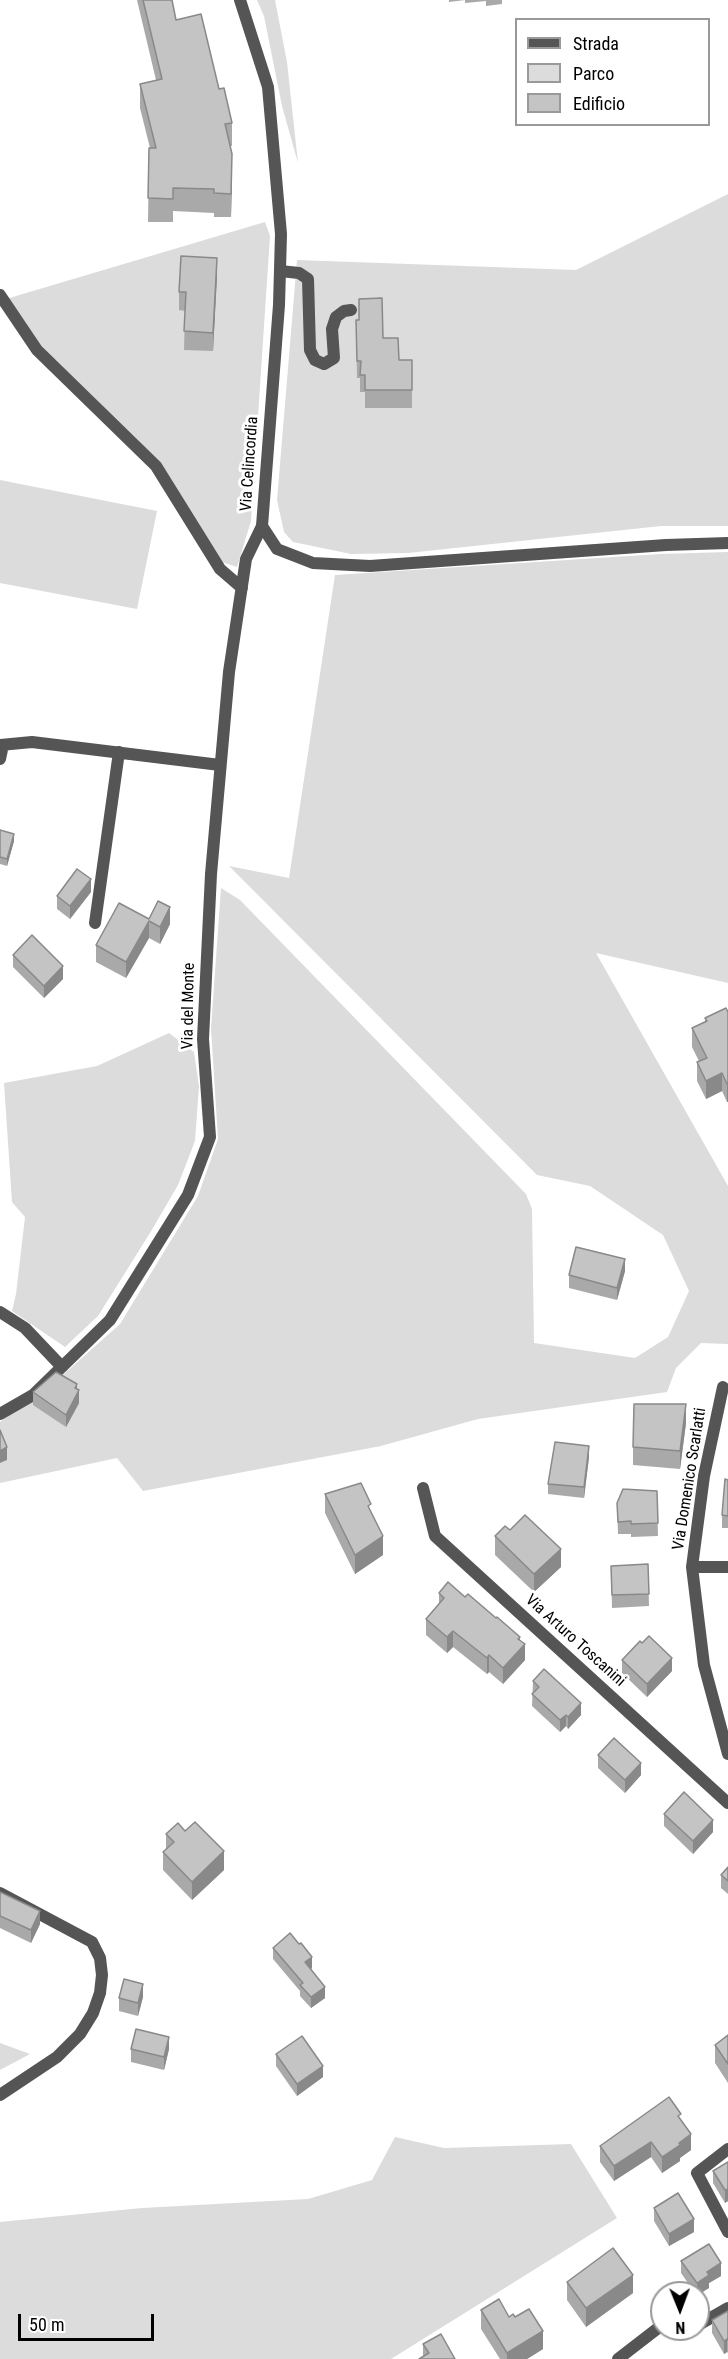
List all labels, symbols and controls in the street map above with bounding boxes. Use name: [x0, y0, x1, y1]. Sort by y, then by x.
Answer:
legend: [515, 18, 710, 126]
text: Strada: [573, 33, 619, 54]
text: Parco: [573, 63, 614, 84]
text: Edificio: [573, 93, 625, 114]
street label: Via Celincordia: [237, 416, 263, 512]
street label: Via del Monte: [179, 962, 199, 1050]
street label: Via Domenico Scarlatti: [669, 1406, 711, 1552]
street label: Via Arturo Toscanini: [521, 1591, 629, 1691]
north arrow: [650, 2281, 710, 2341]
scale bar: [21, 2302, 158, 2340]
text: 50 m: [29, 2314, 64, 2335]
text: N: [675, 2318, 685, 2337]

